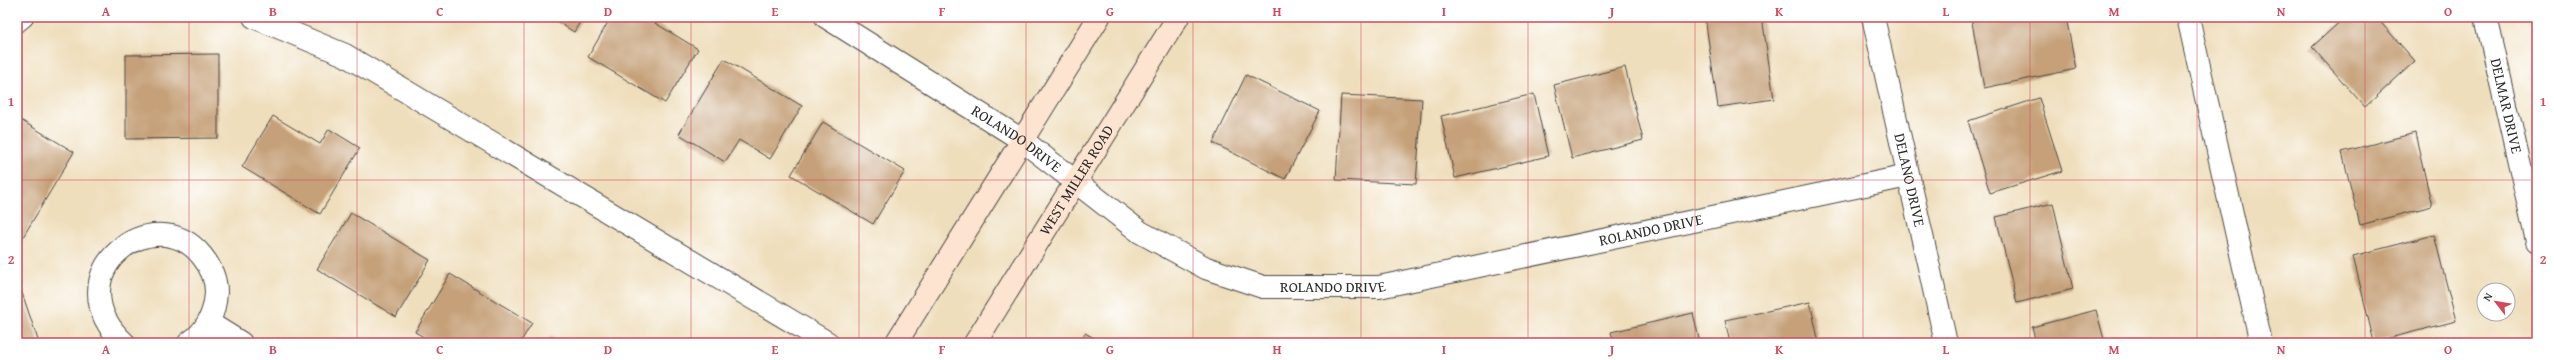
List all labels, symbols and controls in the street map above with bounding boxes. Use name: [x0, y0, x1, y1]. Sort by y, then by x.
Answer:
text: A: [102, 2, 111, 21]
text: B: [269, 2, 277, 21]
text: C: [436, 2, 444, 21]
text: D: [604, 2, 612, 21]
text: E: [772, 2, 779, 21]
text: F: [939, 2, 946, 21]
text: G: [1106, 2, 1114, 21]
text: H: [1272, 2, 1282, 21]
text: I: [1442, 2, 1446, 21]
text: J: [1608, 2, 1615, 21]
text: K: [1775, 2, 1784, 21]
text: L: [1943, 2, 1950, 21]
text: M: [2108, 2, 2120, 21]
text: N: [2277, 2, 2286, 21]
text: O: [2444, 2, 2452, 21]
street label: DELMAR DRIVE: [2486, 56, 2528, 156]
text: 1: [8, 92, 14, 111]
text: 1: [2540, 92, 2546, 111]
street label: ROLANDO DRIVE: [967, 100, 1066, 177]
street label: WEST MILLER ROAD: [1034, 121, 1118, 239]
street label: DELANO DRIVE: [1889, 131, 1931, 229]
street label: ROLANDO DRIVE: [1597, 208, 1705, 251]
text: 2: [8, 250, 15, 269]
text: 2: [2540, 250, 2547, 269]
street label: ROLANDO DRIVE: [1280, 275, 1388, 297]
north arrow: [2476, 282, 2516, 322]
text: N: [2479, 289, 2497, 304]
text: A: [102, 340, 111, 359]
text: B: [269, 340, 277, 359]
text: C: [436, 340, 444, 359]
text: D: [604, 340, 612, 359]
text: E: [772, 340, 779, 359]
text: F: [939, 340, 946, 359]
text: G: [1106, 340, 1114, 359]
text: H: [1272, 340, 1282, 359]
text: I: [1442, 340, 1446, 359]
text: J: [1608, 340, 1615, 359]
text: K: [1775, 340, 1784, 359]
text: L: [1943, 340, 1950, 359]
text: M: [2108, 340, 2120, 359]
text: N: [2277, 340, 2286, 359]
text: O: [2444, 340, 2452, 359]

